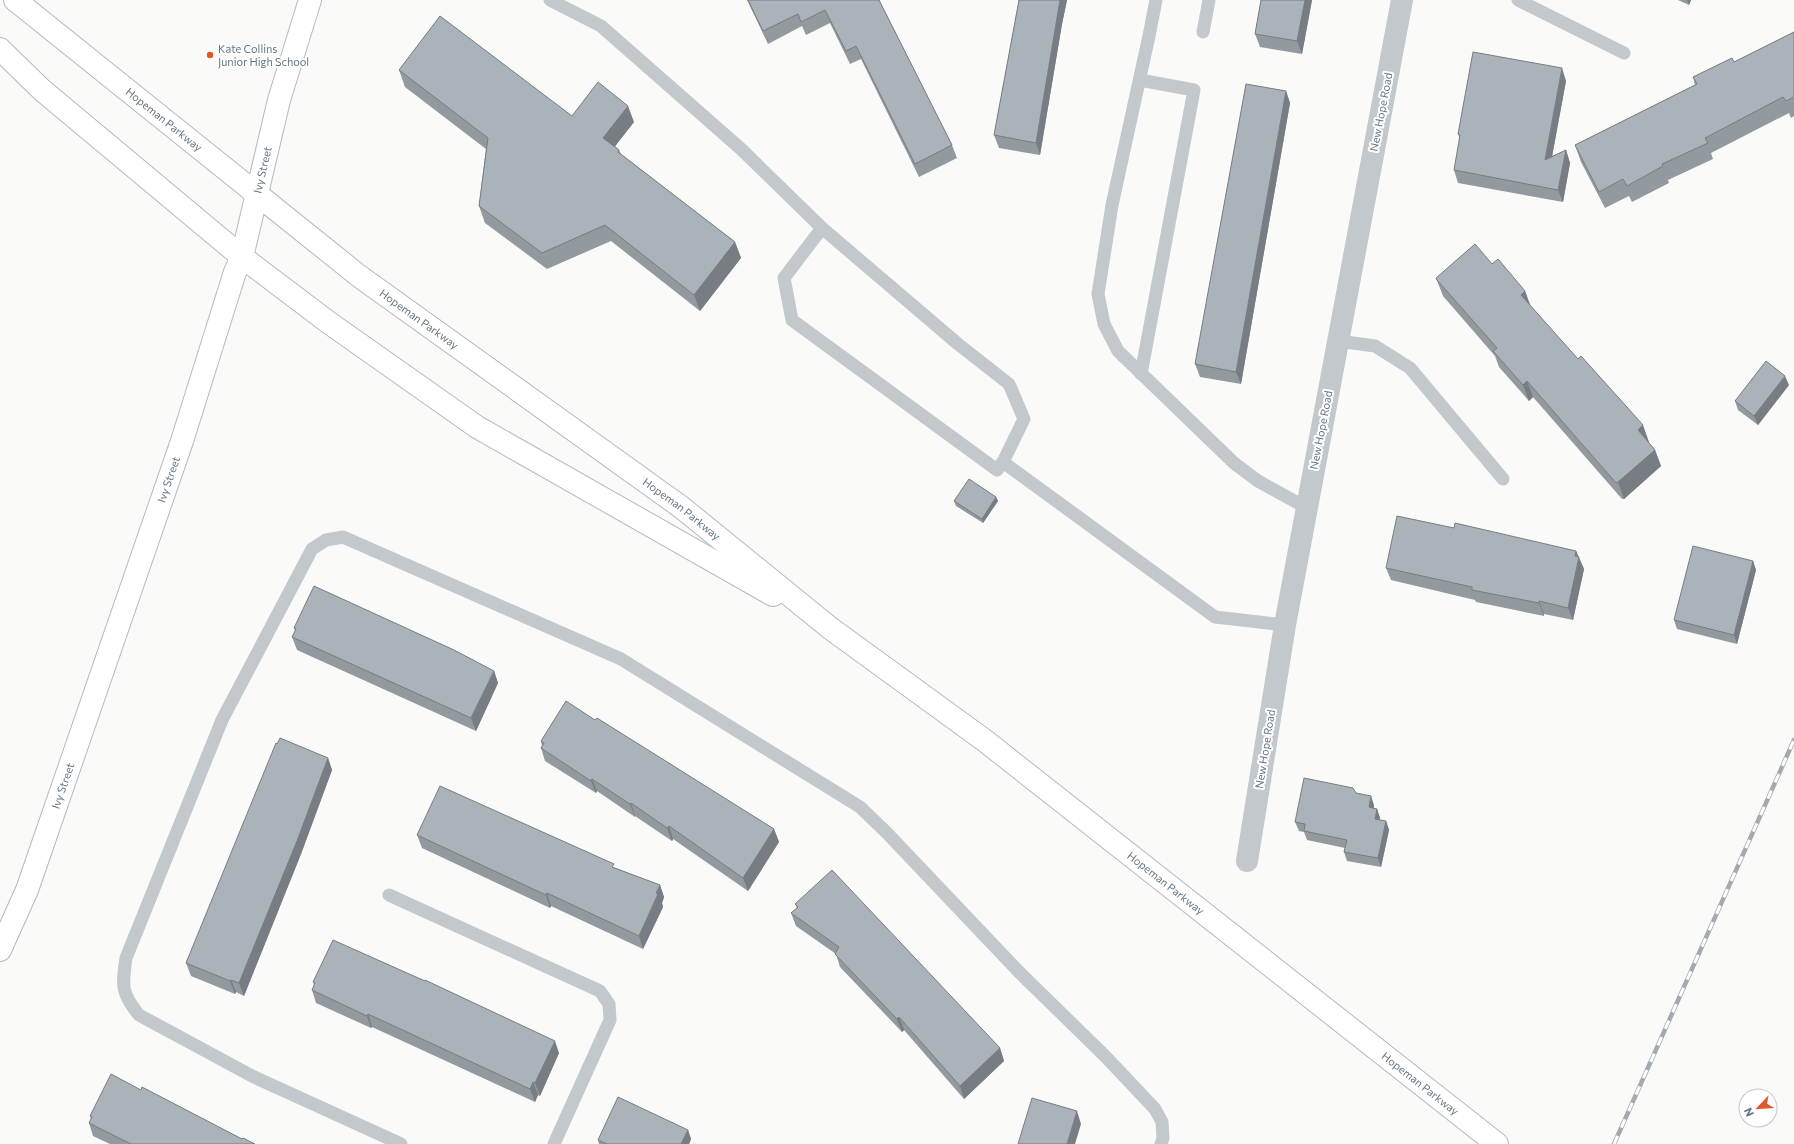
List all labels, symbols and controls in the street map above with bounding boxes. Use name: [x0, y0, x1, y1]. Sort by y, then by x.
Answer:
place label: Kate Collins Junior High School: [218, 42, 309, 69]
marker: Kate Collins Junior High School: [205, 50, 215, 60]
street label: New Hope Road: [1367, 71, 1395, 152]
street label: Hopeman Parkway: [124, 85, 205, 154]
street label: Ivy Street: [250, 145, 274, 194]
street label: Hopeman Parkway: [377, 286, 462, 352]
street label: New Hope Road: [1307, 389, 1335, 470]
street label: Ivy Street: [154, 454, 182, 504]
street label: Hopeman Parkway: [641, 475, 723, 543]
street label: New Hope Road: [1252, 708, 1277, 789]
street label: Ivy Street: [49, 761, 77, 810]
street label: Hopeman Parkway: [1125, 849, 1207, 917]
street label: Hopeman Parkway: [1380, 1049, 1462, 1118]
north arrow: [1738, 1088, 1778, 1128]
text: N: [1741, 1106, 1756, 1119]

